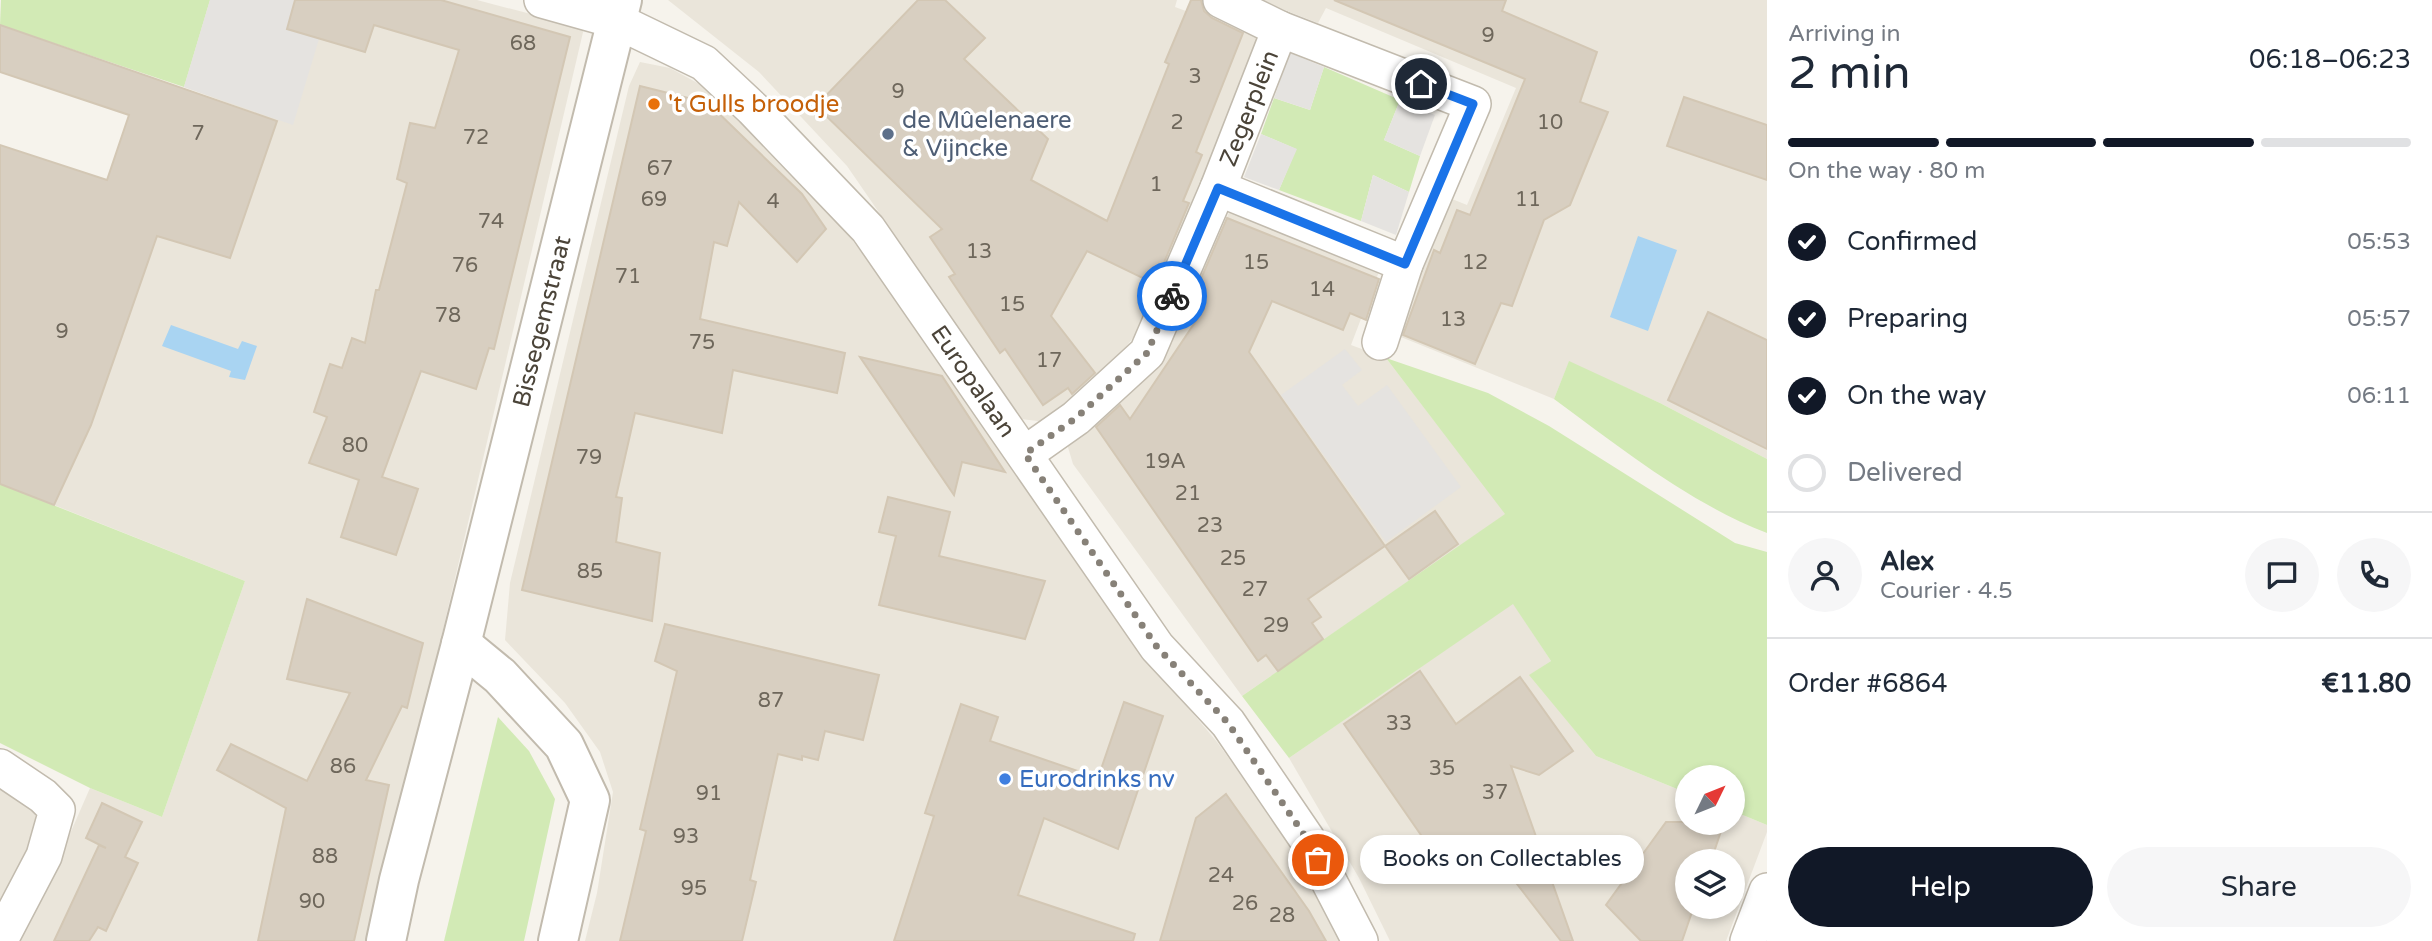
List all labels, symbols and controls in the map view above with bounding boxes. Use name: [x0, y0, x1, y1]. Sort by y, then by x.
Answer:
text: Arriving in: [1788, 20, 1901, 48]
house number: 9: [1481, 23, 1495, 48]
house number: 68: [510, 31, 536, 56]
text: 06:18–06:23: [2249, 44, 2411, 75]
street label: Zegerplein: [1213, 46, 1285, 170]
text: 2 min: [1788, 46, 1911, 101]
pin: [1391, 54, 1451, 114]
house number: 3: [1188, 64, 1202, 89]
icon: home: [1402, 65, 1440, 103]
house number: 9: [891, 79, 905, 104]
place label: 't Gulls broodje: [668, 90, 839, 119]
marker: 't Gulls broodje: [646, 96, 662, 112]
place label: de Mûelenaere & Vijncke: [902, 106, 1072, 163]
house number: 2: [1170, 110, 1184, 135]
house number: 10: [1537, 110, 1563, 135]
house number: 7: [191, 121, 205, 146]
house number: 72: [463, 125, 489, 150]
marker: de Mûelenaere & Vijncke: [880, 126, 896, 142]
house number: 67: [647, 156, 673, 181]
text: On the way · 80 m: [1788, 157, 1985, 185]
house number: 1: [1149, 172, 1163, 197]
house number: 69: [641, 187, 667, 212]
house number: 11: [1515, 187, 1541, 212]
house number: 4: [766, 189, 780, 214]
house number: 74: [478, 209, 504, 234]
icon: check: [1788, 223, 1826, 261]
text: Confirmed: [1847, 226, 1977, 257]
text: 05:53: [2347, 228, 2411, 256]
street label: Bissegemstraat: [506, 233, 577, 410]
house number: 13: [966, 239, 992, 264]
house number: 15: [1243, 250, 1269, 275]
house number: 12: [1462, 250, 1488, 275]
house number: 76: [452, 253, 478, 278]
courier: [1137, 261, 1207, 331]
house number: 71: [615, 264, 641, 289]
icon: bike: [1153, 277, 1191, 315]
house number: 14: [1309, 277, 1335, 302]
house number: 15: [999, 292, 1025, 317]
icon: check: [1788, 300, 1826, 338]
house number: 78: [435, 303, 461, 328]
text: Preparing: [1847, 303, 1968, 334]
text: 05:57: [2347, 305, 2411, 333]
house number: 13: [1440, 307, 1466, 332]
house number: 9: [55, 319, 69, 344]
street label: Europalaan: [925, 320, 1022, 443]
house number: 75: [689, 330, 715, 355]
house number: 17: [1036, 348, 1062, 373]
icon: check: [1788, 377, 1826, 415]
text: On the way: [1847, 380, 1987, 411]
text: 06:11: [2347, 382, 2411, 410]
house number: 80: [342, 433, 368, 458]
house number: 79: [576, 445, 602, 470]
house number: 19A: [1144, 449, 1186, 474]
text: Delivered: [1847, 457, 1963, 488]
house number: 21: [1175, 481, 1201, 506]
house number: 23: [1197, 513, 1223, 538]
button: person: [1788, 538, 1862, 612]
button: chat: [2245, 538, 2319, 612]
button: phone: [2337, 538, 2411, 612]
house number: 25: [1220, 546, 1246, 571]
text: Alex: [1880, 546, 1934, 577]
house number: 85: [577, 559, 603, 584]
house number: 27: [1242, 577, 1268, 602]
text: Courier · 4.5: [1880, 577, 2013, 605]
house number: 29: [1263, 613, 1289, 638]
text: Order #6864: [1788, 668, 1948, 699]
text: €11.80: [2321, 668, 2411, 699]
house number: 87: [758, 688, 784, 713]
house number: 33: [1386, 711, 1412, 736]
house number: 86: [330, 754, 356, 779]
house number: 35: [1429, 756, 1455, 781]
place label: Eurodrinks nv: [1019, 765, 1175, 794]
north arrow: [1675, 765, 1745, 835]
map controls: [1675, 765, 1745, 919]
marker: Eurodrinks nv: [997, 771, 1013, 787]
house number: 37: [1482, 780, 1508, 805]
house number: 91: [696, 781, 722, 806]
house number: 93: [673, 824, 699, 849]
pin: [1288, 830, 1348, 890]
callout: Books on Collectables: [1360, 836, 1644, 884]
icon: bag: [1299, 841, 1337, 879]
house number: 88: [312, 844, 338, 869]
text: Books on Collectables: [1382, 845, 1622, 873]
button: Help: [1788, 847, 2093, 927]
button: Share: [2107, 847, 2411, 927]
button: layers: [1675, 849, 1745, 919]
house number: 24: [1208, 863, 1234, 888]
house number: 95: [681, 876, 707, 901]
house number: 90: [299, 889, 325, 914]
house number: 26: [1232, 891, 1258, 916]
house number: 28: [1269, 903, 1295, 928]

